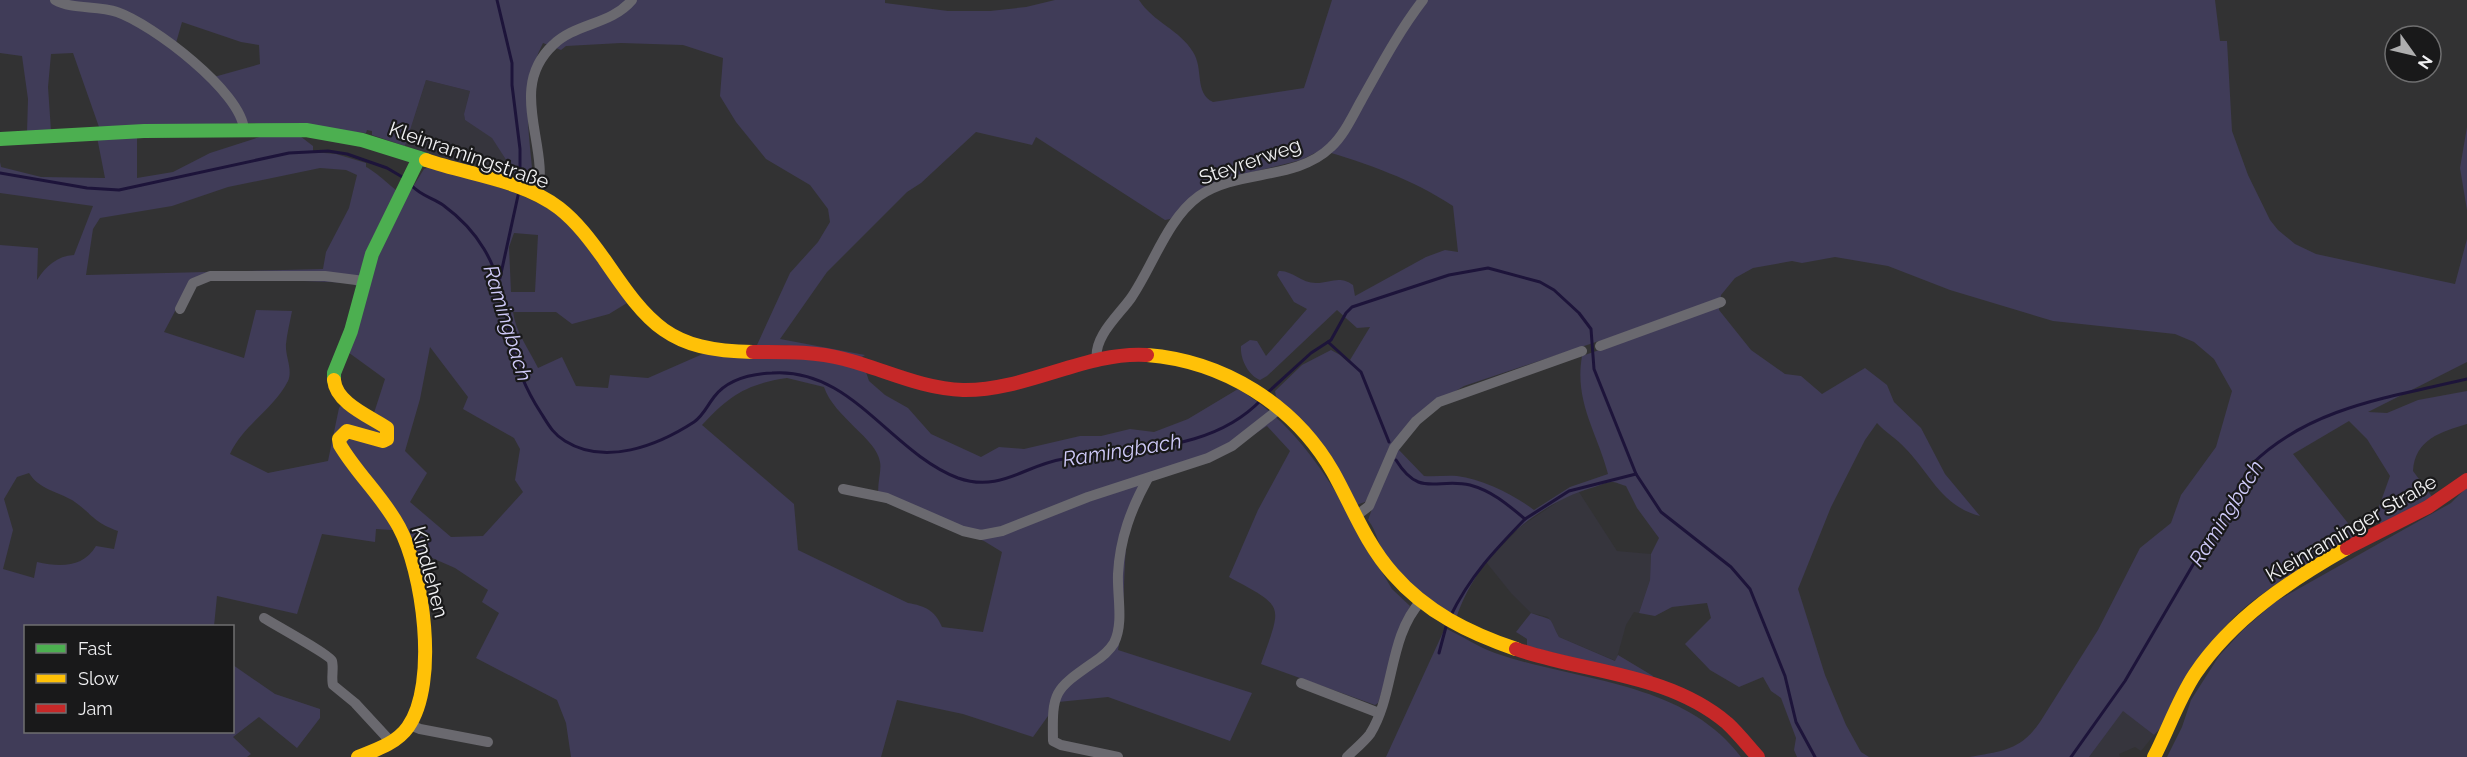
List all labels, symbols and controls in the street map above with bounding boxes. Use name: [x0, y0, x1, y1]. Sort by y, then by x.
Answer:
north arrow: [2383, 24, 2443, 84]
text: N: [2414, 52, 2436, 72]
street label: Kleinramingstraße: [386, 116, 552, 194]
street label: Steyrerweg: [1196, 132, 1304, 190]
water label: Ramingbach: [478, 262, 538, 384]
water label: Ramingbach: [1061, 428, 1183, 472]
water label: Ramingbach: [2184, 455, 2268, 571]
street label: Kleinraminger Straße: [2261, 469, 2441, 587]
street label: Kindlehen: [406, 524, 454, 620]
legend: [24, 625, 234, 733]
text: Fast: [78, 638, 112, 659]
text: Slow: [78, 668, 119, 689]
text: Jam: [78, 698, 113, 719]

